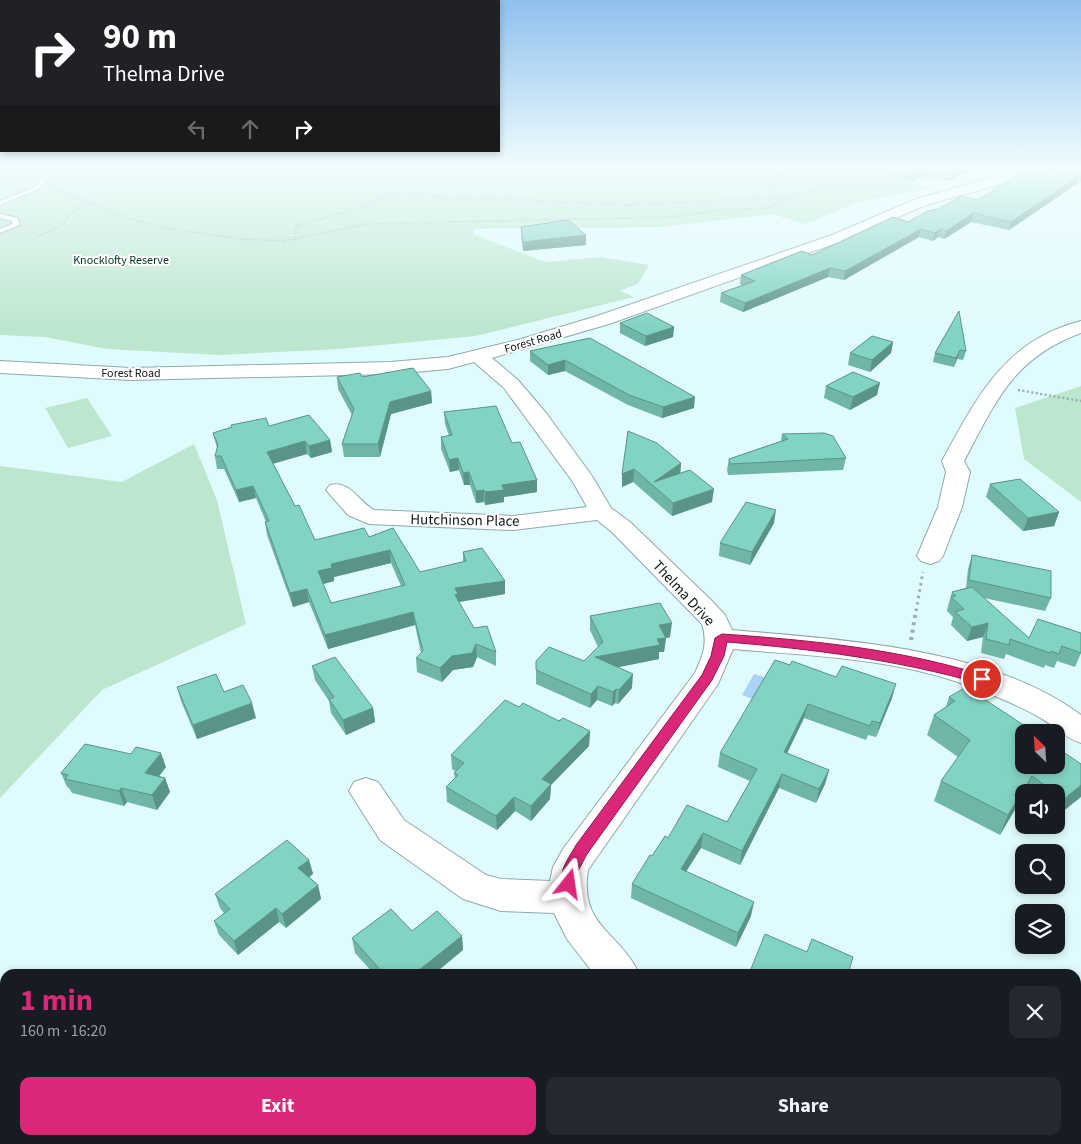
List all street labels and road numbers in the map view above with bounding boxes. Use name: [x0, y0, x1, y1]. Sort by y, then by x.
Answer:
street label: Forest Road: [502, 325, 564, 358]
street label: Forest Road: [101, 365, 161, 382]
street label: Hutchinson Place: [410, 509, 520, 532]
street label: Thelma Drive: [648, 556, 720, 631]

